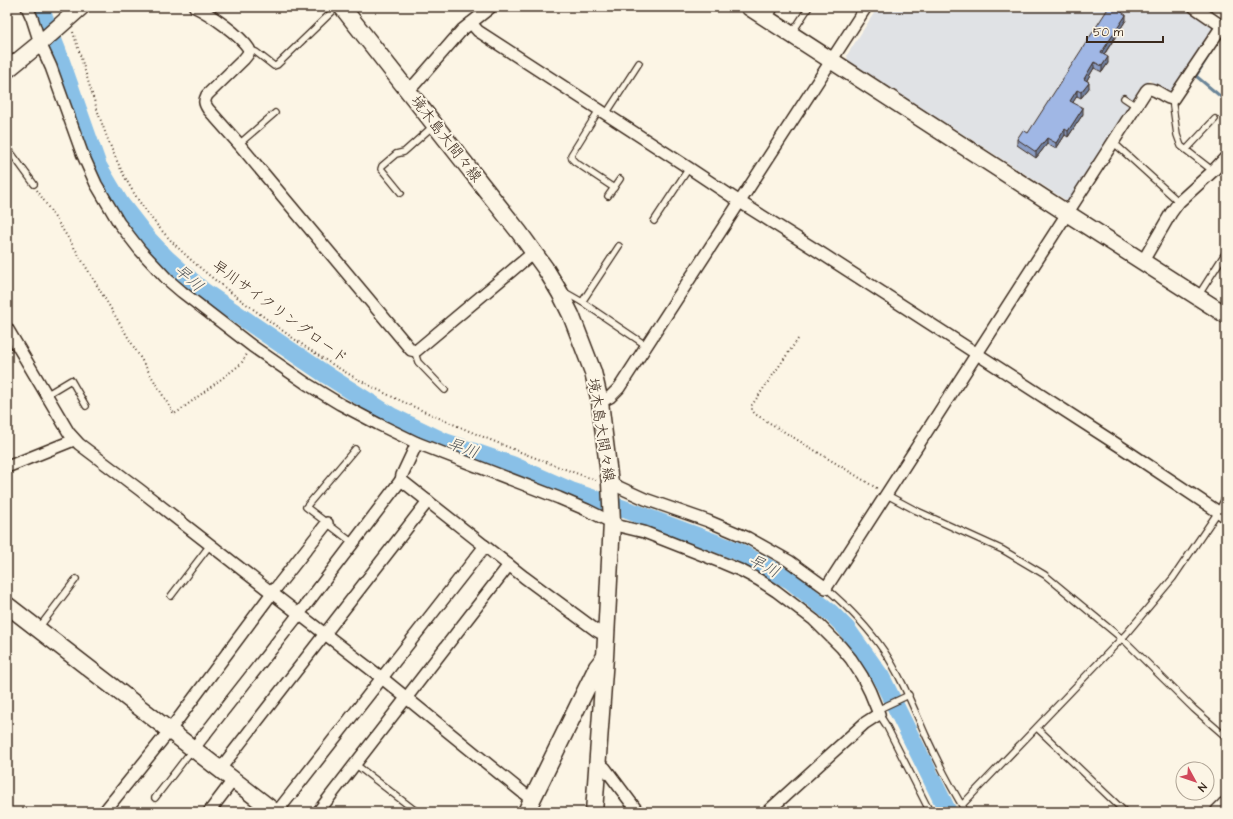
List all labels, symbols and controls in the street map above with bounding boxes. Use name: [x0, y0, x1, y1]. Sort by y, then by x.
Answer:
scale bar: [1087, 18, 1163, 44]
text: 50 m: [1093, 24, 1124, 41]
street label: 境木島大間々線: [405, 91, 487, 187]
street label: 早川サイクリングロード: [208, 255, 352, 369]
water label: 早川: [170, 259, 208, 297]
street label: 境木島大間々線: [582, 376, 620, 484]
water label: 早川: [444, 432, 482, 464]
water label: 早川: [745, 549, 783, 583]
north arrow: [1175, 761, 1215, 801]
text: N: [1194, 780, 1210, 795]

